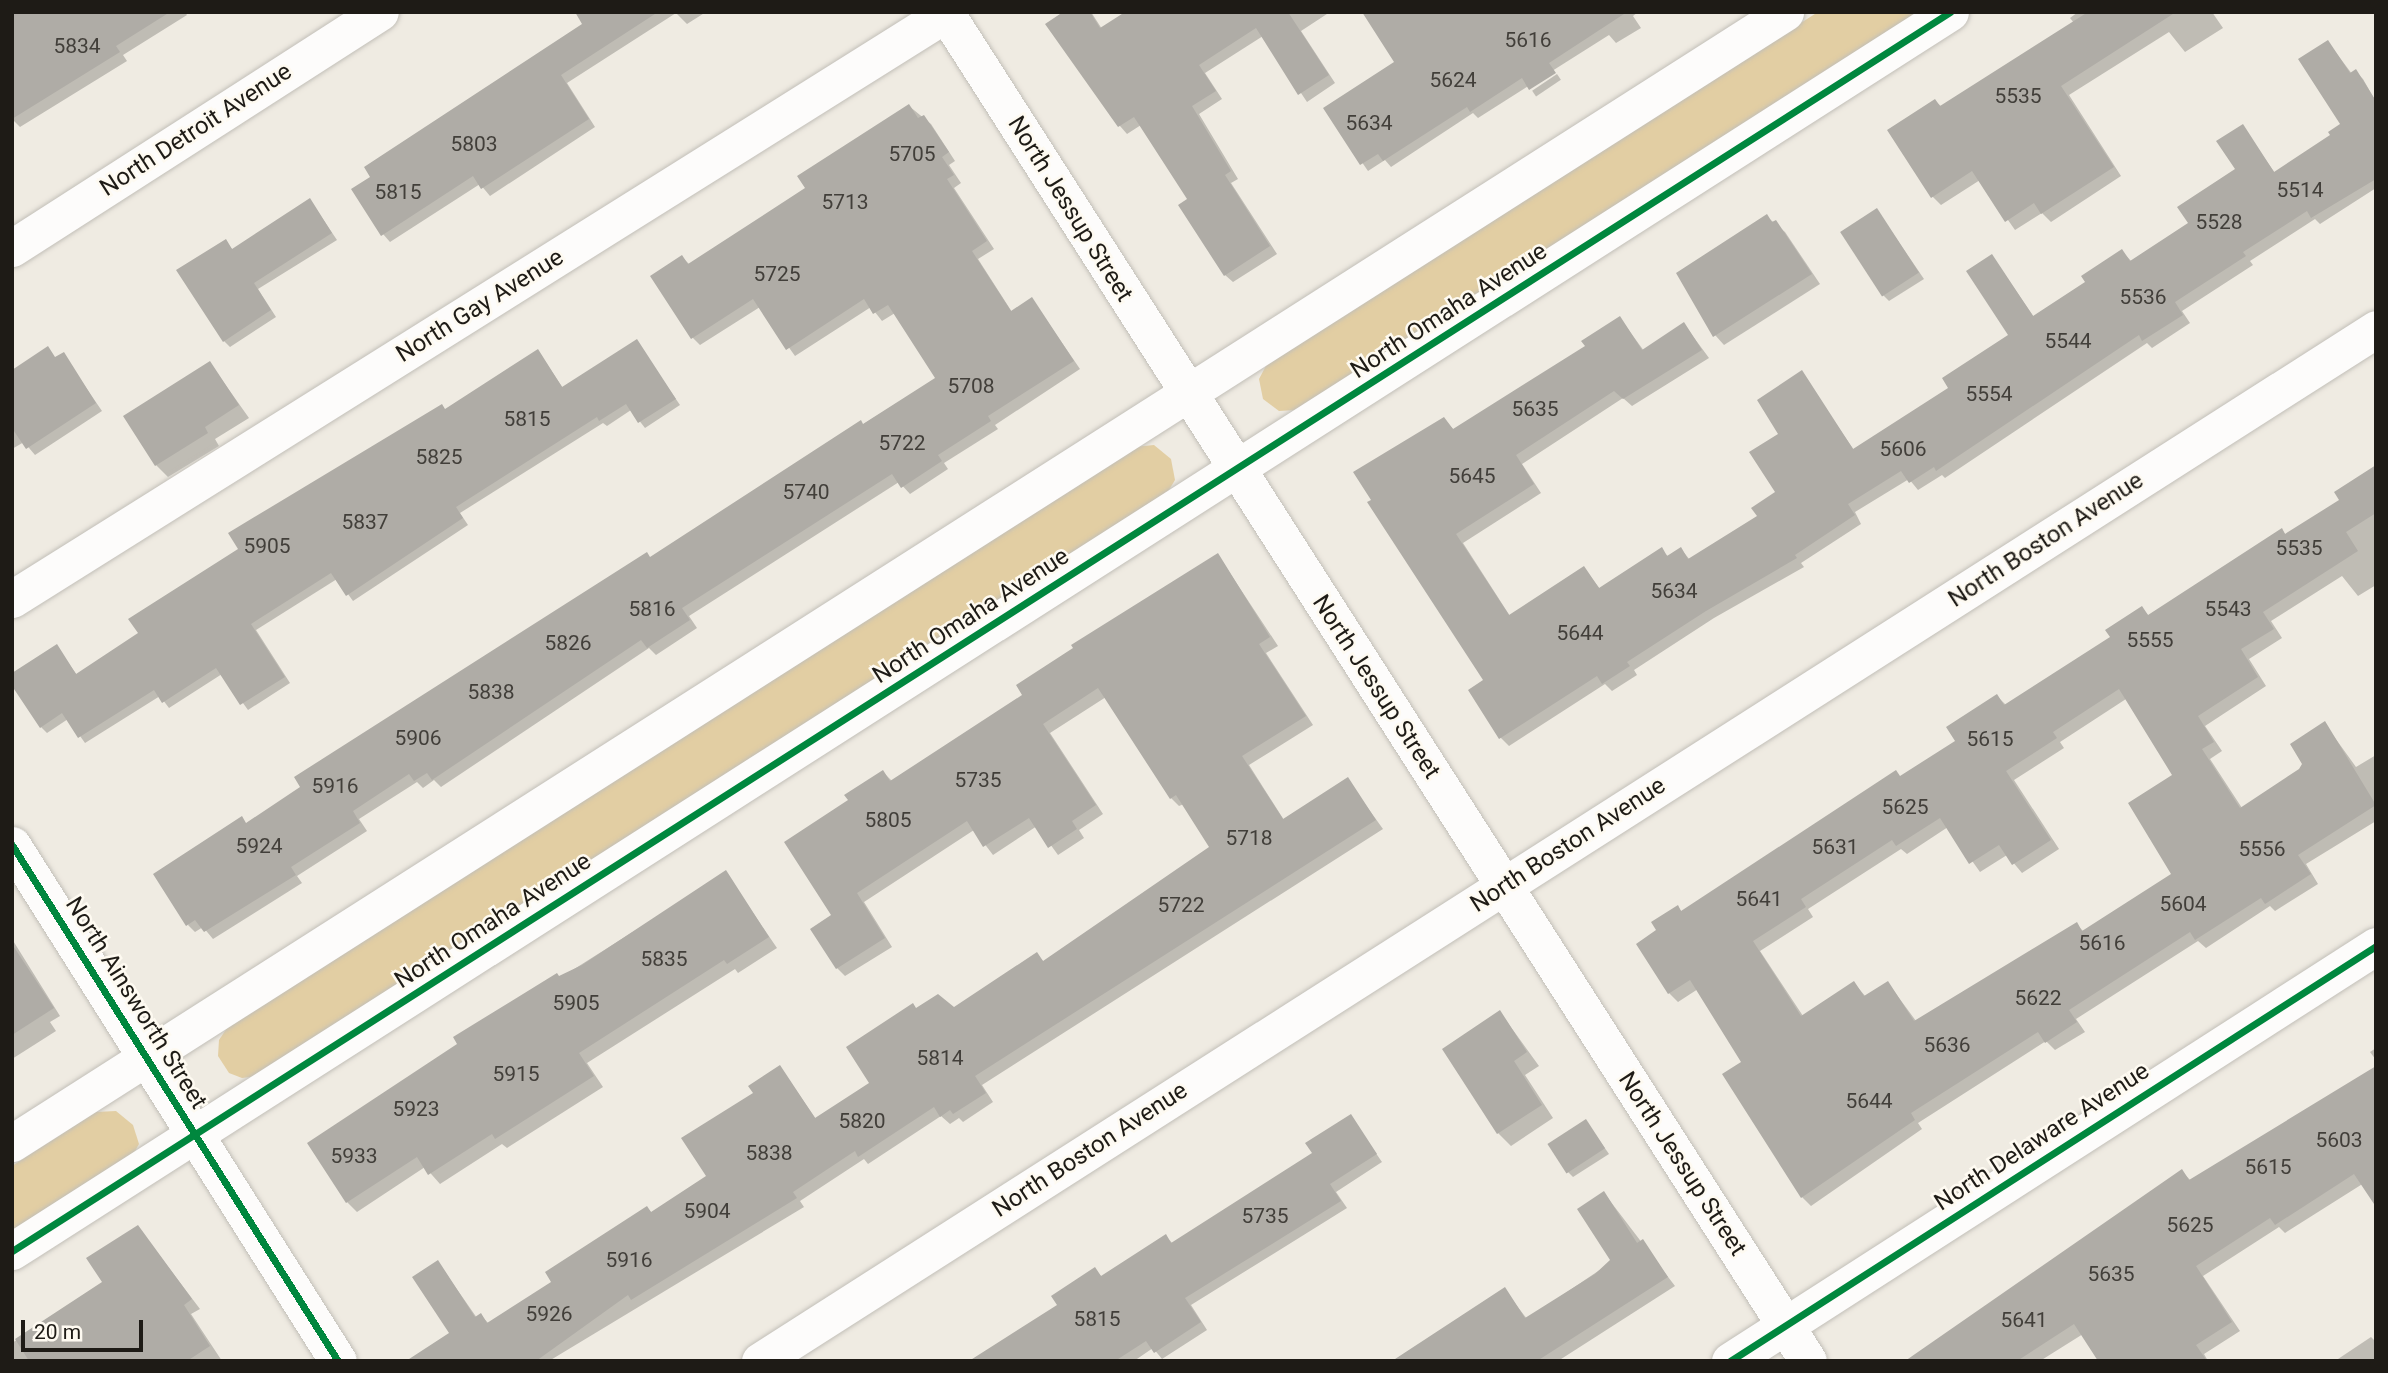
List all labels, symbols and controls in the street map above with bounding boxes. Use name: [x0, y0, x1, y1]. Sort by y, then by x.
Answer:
house number: 5616: [1504, 27, 1552, 53]
house number: 5834: [53, 33, 101, 59]
street label: North Detroit Avenue: [95, 57, 297, 203]
house number: 5624: [1429, 67, 1477, 93]
house number: 5535: [1994, 83, 2042, 109]
house number: 5634: [1345, 110, 1393, 136]
street label: North Jessup Street: [1001, 111, 1139, 307]
house number: 5803: [450, 131, 498, 157]
house number: 5705: [888, 141, 936, 167]
house number: 5514: [2276, 177, 2324, 203]
house number: 5815: [374, 179, 422, 205]
house number: 5713: [821, 189, 869, 215]
house number: 5528: [2195, 209, 2243, 235]
street label: North Omaha Avenue: [1346, 237, 1552, 385]
street label: North Gay Avenue: [391, 243, 569, 369]
house number: 5725: [753, 261, 801, 287]
house number: 5536: [2119, 284, 2167, 310]
house number: 5544: [2044, 328, 2092, 354]
house number: 5708: [947, 373, 995, 399]
house number: 5554: [1965, 381, 2013, 407]
house number: 5635: [1511, 396, 1559, 422]
house number: 5815: [503, 406, 551, 432]
house number: 5722: [878, 430, 926, 456]
house number: 5606: [1879, 436, 1927, 462]
house number: 5825: [415, 444, 463, 470]
house number: 5645: [1448, 463, 1496, 489]
street label: North Boston Avenue: [1943, 466, 2149, 614]
house number: 5740: [782, 479, 830, 505]
house number: 5837: [341, 509, 389, 535]
house number: 5905: [243, 533, 291, 559]
house number: 5535: [2275, 535, 2323, 561]
street label: North Omaha Avenue: [868, 542, 1074, 690]
house number: 5634: [1650, 578, 1698, 604]
street label: North Jessup Street: [1306, 590, 1446, 784]
house number: 5816: [628, 596, 676, 622]
house number: 5543: [2204, 596, 2252, 622]
house number: 5644: [1556, 620, 1604, 646]
house number: 5555: [2126, 627, 2174, 653]
house number: 5826: [544, 630, 592, 656]
house number: 5838: [467, 679, 515, 705]
house number: 5906: [394, 725, 442, 751]
house number: 5615: [1966, 726, 2014, 752]
house number: 5735: [954, 767, 1002, 793]
street label: North Boston Avenue: [1465, 771, 1671, 919]
house number: 5916: [311, 773, 359, 799]
house number: 5625: [1881, 794, 1929, 820]
house number: 5805: [864, 807, 912, 833]
house number: 5718: [1225, 825, 1273, 851]
house number: 5924: [235, 833, 283, 859]
house number: 5631: [1811, 834, 1859, 860]
house number: 5556: [2238, 836, 2286, 862]
street label: North Omaha Avenue: [390, 847, 596, 995]
house number: 5641: [1735, 886, 1783, 912]
house number: 5604: [2159, 891, 2207, 917]
street label: North Ainsworth Street: [59, 892, 213, 1114]
house number: 5722: [1157, 892, 1205, 918]
house number: 5616: [2078, 930, 2126, 956]
house number: 5835: [640, 946, 688, 972]
house number: 5622: [2014, 985, 2062, 1011]
house number: 5905: [552, 990, 600, 1016]
house number: 5636: [1923, 1032, 1971, 1058]
house number: 5814: [916, 1045, 964, 1071]
street label: North Delaware Avenue: [1929, 1057, 2155, 1217]
house number: 5915: [492, 1061, 540, 1087]
street label: North Jessup Street: [1612, 1067, 1752, 1261]
street label: North Boston Avenue: [987, 1076, 1193, 1224]
house number: 5644: [1845, 1088, 1893, 1114]
house number: 5923: [392, 1096, 440, 1122]
house number: 5820: [838, 1108, 886, 1134]
house number: 5603: [2315, 1127, 2363, 1153]
house number: 5838: [745, 1140, 793, 1166]
house number: 5933: [330, 1143, 378, 1169]
house number: 5615: [2244, 1154, 2292, 1180]
house number: 5904: [683, 1198, 731, 1224]
house number: 5735: [1241, 1203, 1289, 1229]
house number: 5625: [2166, 1212, 2214, 1238]
house number: 5916: [605, 1247, 653, 1273]
house number: 5635: [2087, 1261, 2135, 1287]
house number: 5926: [525, 1301, 573, 1327]
scale bar: [24, 1306, 147, 1350]
house number: 5815: [1073, 1306, 1121, 1332]
house number: 5641: [2000, 1307, 2048, 1333]
text: 20 m: [34, 1320, 81, 1344]

